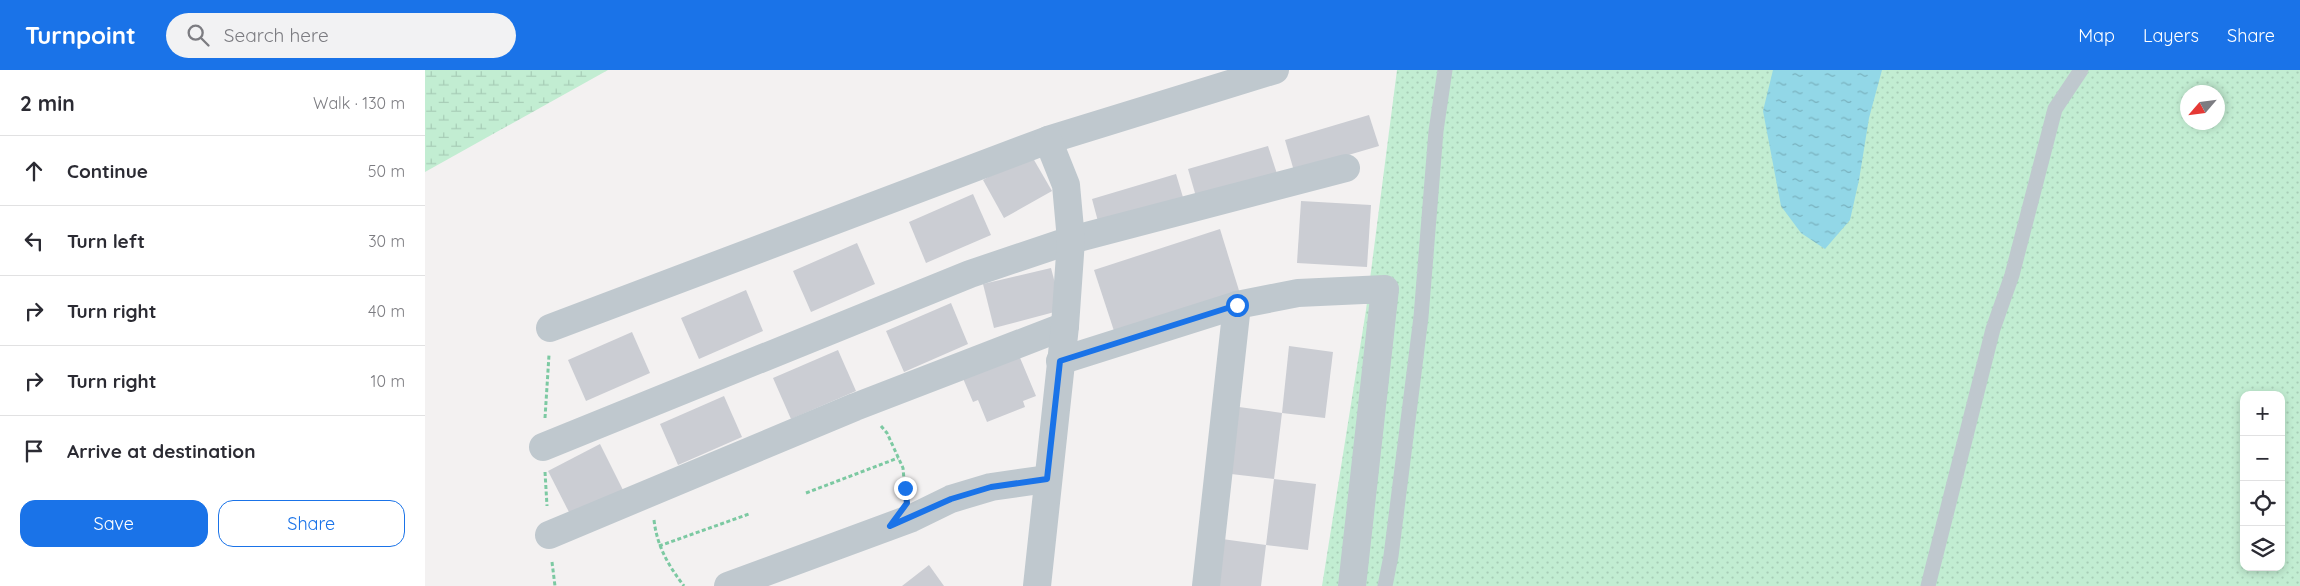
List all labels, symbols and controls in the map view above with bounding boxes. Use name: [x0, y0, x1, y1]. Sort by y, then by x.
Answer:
search box: [166, 13, 516, 58]
text: Turnpoint: [25, 20, 136, 50]
icon: search: [184, 21, 212, 49]
text: Search here: [224, 23, 329, 47]
text: Map: [2078, 24, 2115, 47]
text: Layers: [2143, 24, 2199, 47]
text: Share: [2227, 24, 2275, 47]
north arrow: [2180, 85, 2225, 130]
text: 2 min: [20, 90, 75, 116]
text: Walk · 130 m: [313, 93, 405, 113]
icon: ahead: [20, 157, 48, 185]
text: Continue: [67, 159, 148, 183]
text: 50 m: [368, 161, 405, 181]
icon: left: [20, 227, 48, 255]
text: Turn left: [67, 229, 145, 253]
text: 30 m: [368, 231, 405, 251]
route start: [1226, 294, 1249, 317]
icon: right: [20, 297, 48, 325]
text: Turn right: [67, 299, 156, 323]
text: 40 m: [368, 301, 405, 321]
icon: right: [20, 367, 48, 395]
text: Turn right: [67, 369, 156, 393]
text: 10 m: [371, 371, 405, 391]
map controls: [2240, 391, 2285, 571]
button: +: [2240, 391, 2285, 436]
button: −: [2240, 436, 2285, 481]
icon: arrive: [20, 437, 48, 465]
text: Arrive at destination: [67, 439, 256, 463]
route end: [894, 477, 917, 500]
button: locate: [2240, 481, 2285, 526]
button: Save: [20, 500, 208, 547]
button: Share: [218, 500, 405, 547]
button: layers: [2240, 526, 2285, 571]

